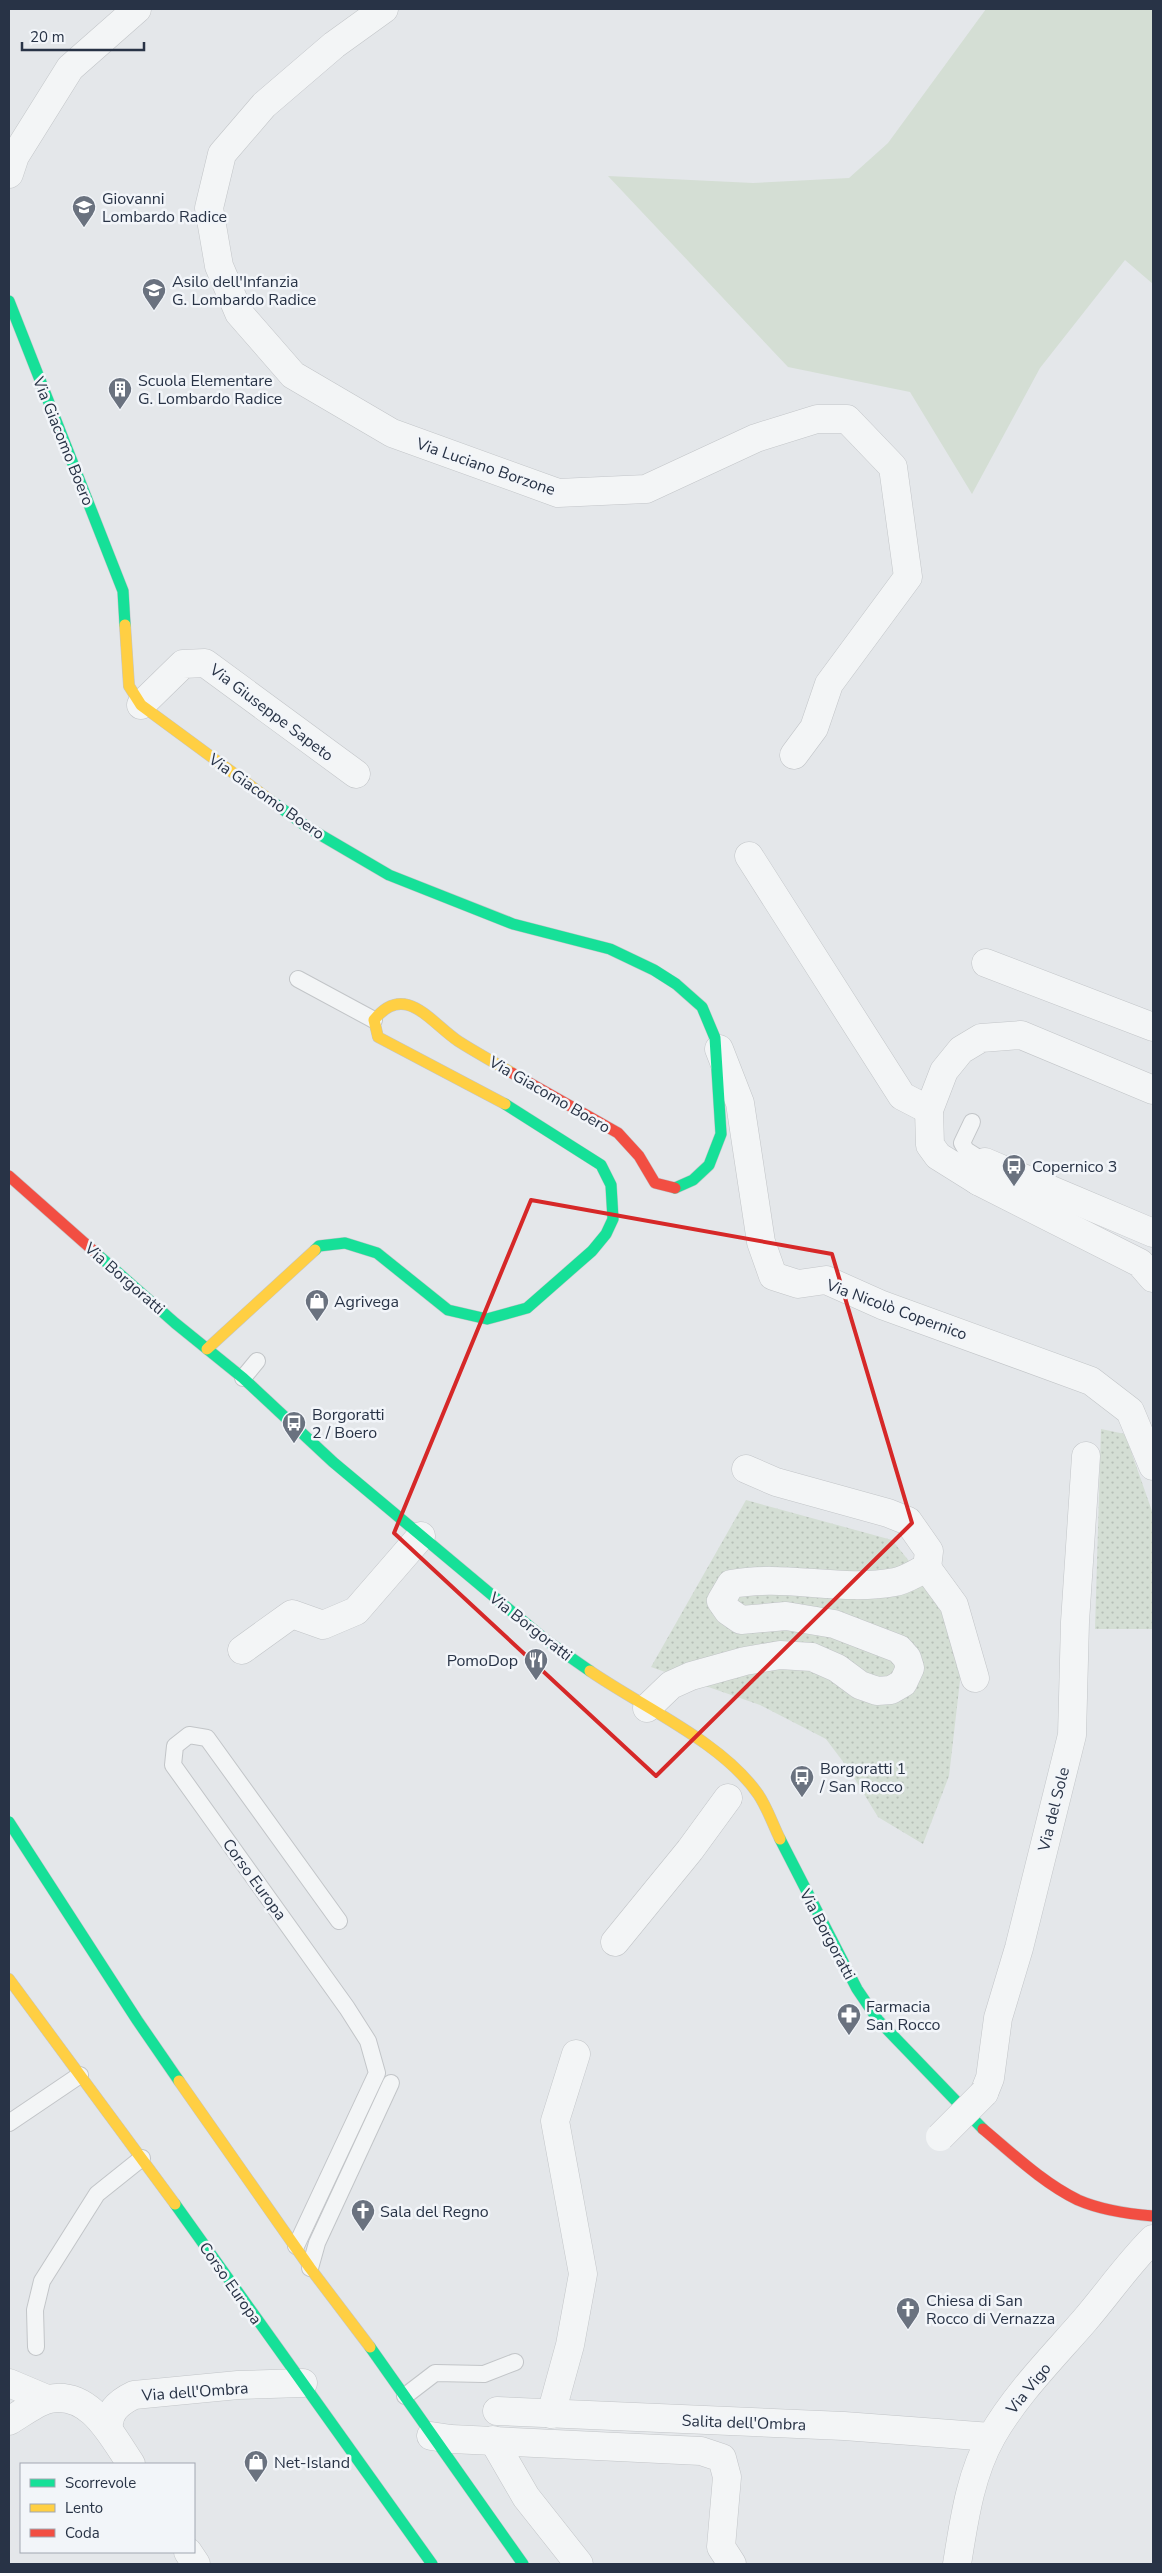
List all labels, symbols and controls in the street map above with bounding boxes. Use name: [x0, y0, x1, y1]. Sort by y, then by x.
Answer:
scale bar: [22, 20, 145, 52]
text: 20 m: [30, 27, 65, 47]
place label: Giovanni Lombardo Radice: [102, 188, 227, 228]
school or university icon: Giovanni Lombardo Radice: [71, 194, 97, 228]
place label: Asilo dell'Infanzia G. Lombardo Radice: [172, 271, 316, 311]
school or university icon: Asilo dell'Infanzia G. Lombardo Radice: [141, 277, 167, 311]
place label: Scuola Elementare G. Lombardo Radice: [138, 370, 282, 410]
street label: Via Giacomo Boero: [27, 373, 99, 509]
building icon: Scuola Elementare G. Lombardo Radice: [107, 376, 133, 410]
street label: Via Luciano Borzone: [412, 432, 558, 501]
street label: Via Giuseppe Sapeto: [204, 658, 338, 767]
street label: Via Giacomo Boero: [203, 748, 329, 845]
street label: Via Giacomo Boero: [484, 1051, 614, 1139]
bus stop icon: Copernico 3: [1001, 1153, 1027, 1187]
place label: Copernico 3: [1032, 1156, 1117, 1178]
street label: Via Borgoratti: [79, 1237, 169, 1320]
street label: Via Nicolò Copernico: [822, 1274, 970, 1346]
shop icon: Agrivega: [304, 1288, 330, 1322]
place label: Agrivega: [334, 1291, 399, 1313]
place label: Borgoratti 2 / Boero: [312, 1404, 384, 1444]
bus stop icon: Borgoratti 2 / Boero: [281, 1410, 307, 1444]
street label: Via Borgoratti: [484, 1587, 576, 1666]
restaurant icon: PomoDop: [523, 1647, 549, 1681]
place label: PomoDop: [447, 1650, 518, 1672]
place label: Borgoratti 1 / San Rocco: [819, 1758, 906, 1798]
bus stop icon: Borgoratti 1 / San Rocco: [789, 1764, 815, 1798]
street label: Via del Sole: [1033, 1765, 1075, 1855]
street label: Corso Europa: [217, 1834, 291, 1925]
street label: Via Borgoratti: [794, 1884, 860, 1984]
place label: Farmacia San Rocco: [866, 1996, 940, 2036]
pharmacy icon: Farmacia San Rocco: [836, 2002, 862, 2036]
church icon: Sala del Regno: [350, 2198, 376, 2232]
place label: Sala del Regno: [380, 2201, 489, 2223]
street label: Corso Europa: [194, 2238, 267, 2329]
place label: Chiesa di San Rocco di Vernazza: [926, 2290, 1055, 2330]
church icon: Chiesa di San Rocco di Vernazza: [895, 2296, 921, 2330]
street label: Via Vigo: [1001, 2358, 1056, 2420]
street label: Via dell'Ombra: [140, 2377, 249, 2407]
street label: Salita dell'Ombra: [681, 2410, 807, 2436]
shop icon: Net-Island: [243, 2449, 269, 2483]
place label: Net-Island: [274, 2452, 350, 2474]
legend: [20, 2463, 195, 2553]
text: Scorrevole: [65, 2473, 136, 2493]
text: Lento: [65, 2498, 103, 2518]
text: Coda: [65, 2523, 100, 2543]

